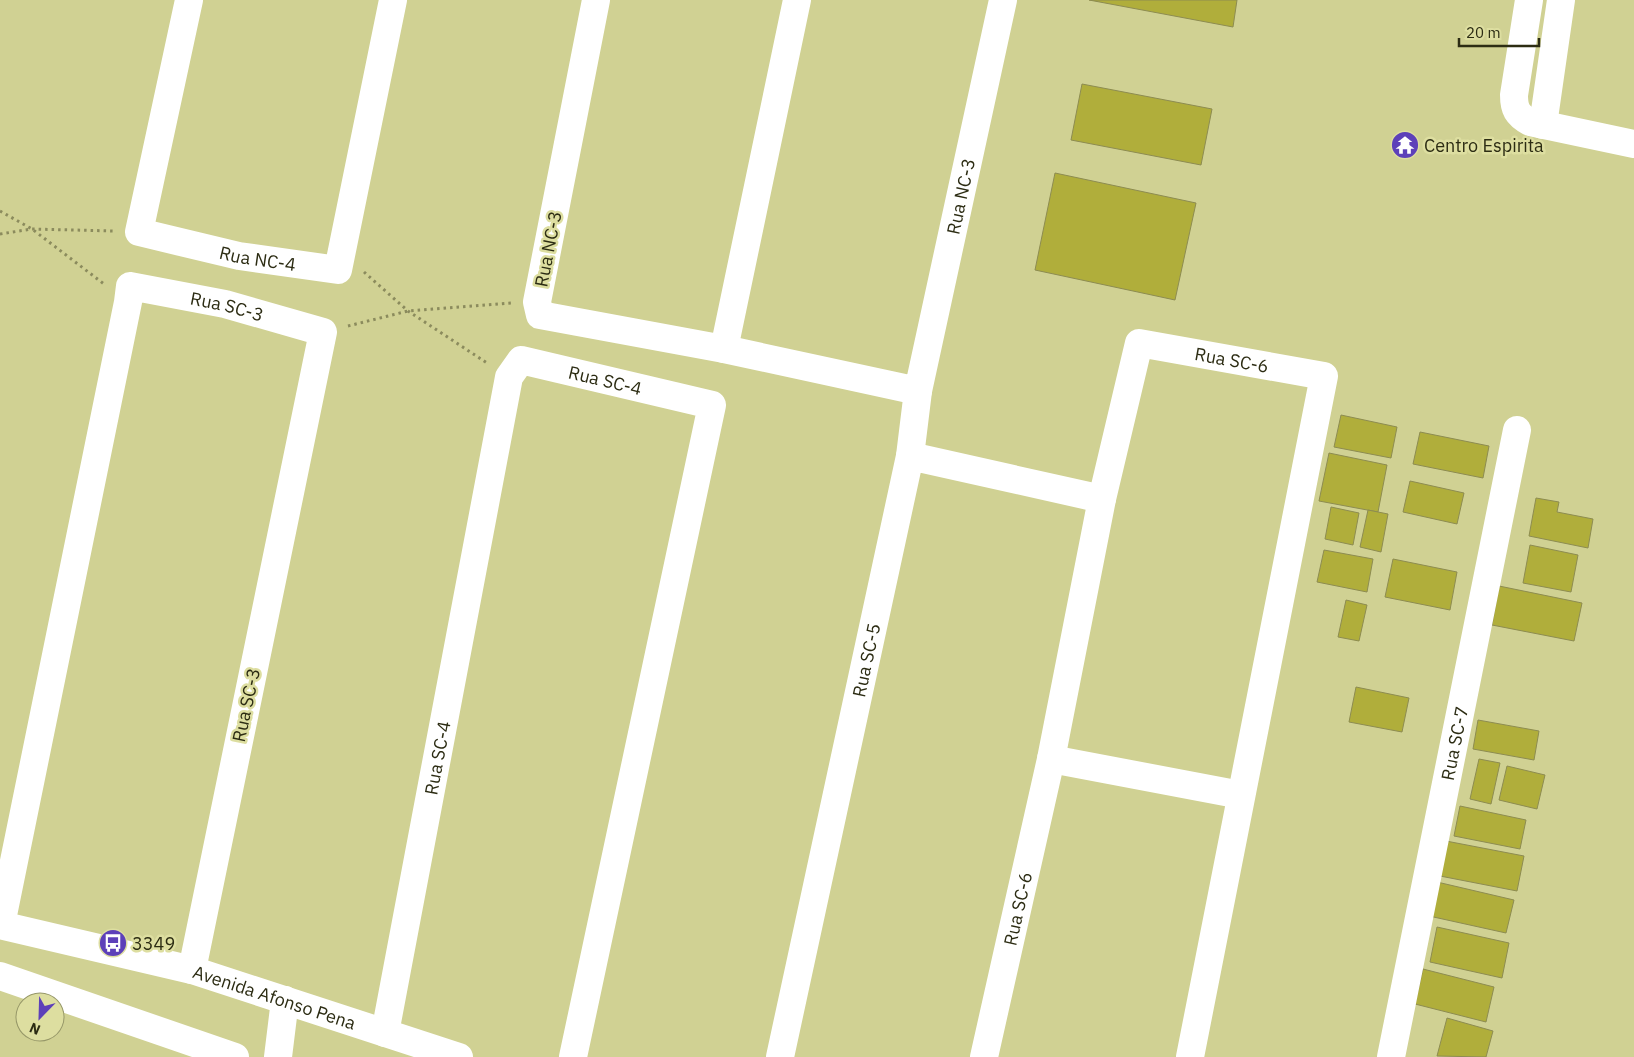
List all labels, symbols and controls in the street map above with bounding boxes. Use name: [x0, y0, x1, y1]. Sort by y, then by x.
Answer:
scale bar: [1459, 15, 1539, 47]
text: 20 m: [1466, 23, 1501, 42]
temple icon: Centro Espirita: [1390, 130, 1420, 160]
place label: Centro Espirita: [1424, 134, 1544, 157]
street label: Rua NC-3: [941, 156, 980, 236]
street label: Rua NC-3: [529, 209, 567, 289]
street label: Rua NC-4: [217, 240, 298, 275]
street label: Rua SC-3: [188, 286, 266, 326]
street label: Rua SC-6: [1193, 342, 1271, 377]
street label: Rua SC-4: [566, 360, 645, 400]
street label: Rua SC-5: [847, 621, 885, 699]
street label: Rua SC-3: [227, 666, 265, 744]
street label: Rua SC-7: [1435, 704, 1473, 782]
street label: Rua SC-4: [419, 719, 455, 797]
street label: Rua SC-6: [998, 870, 1037, 948]
bus stop icon: 3349: [98, 928, 128, 958]
place label: 3349: [132, 932, 175, 955]
street label: Avenida Afonso Pena: [190, 960, 359, 1034]
north arrow: [15, 992, 65, 1042]
text: N: [27, 1019, 43, 1039]

